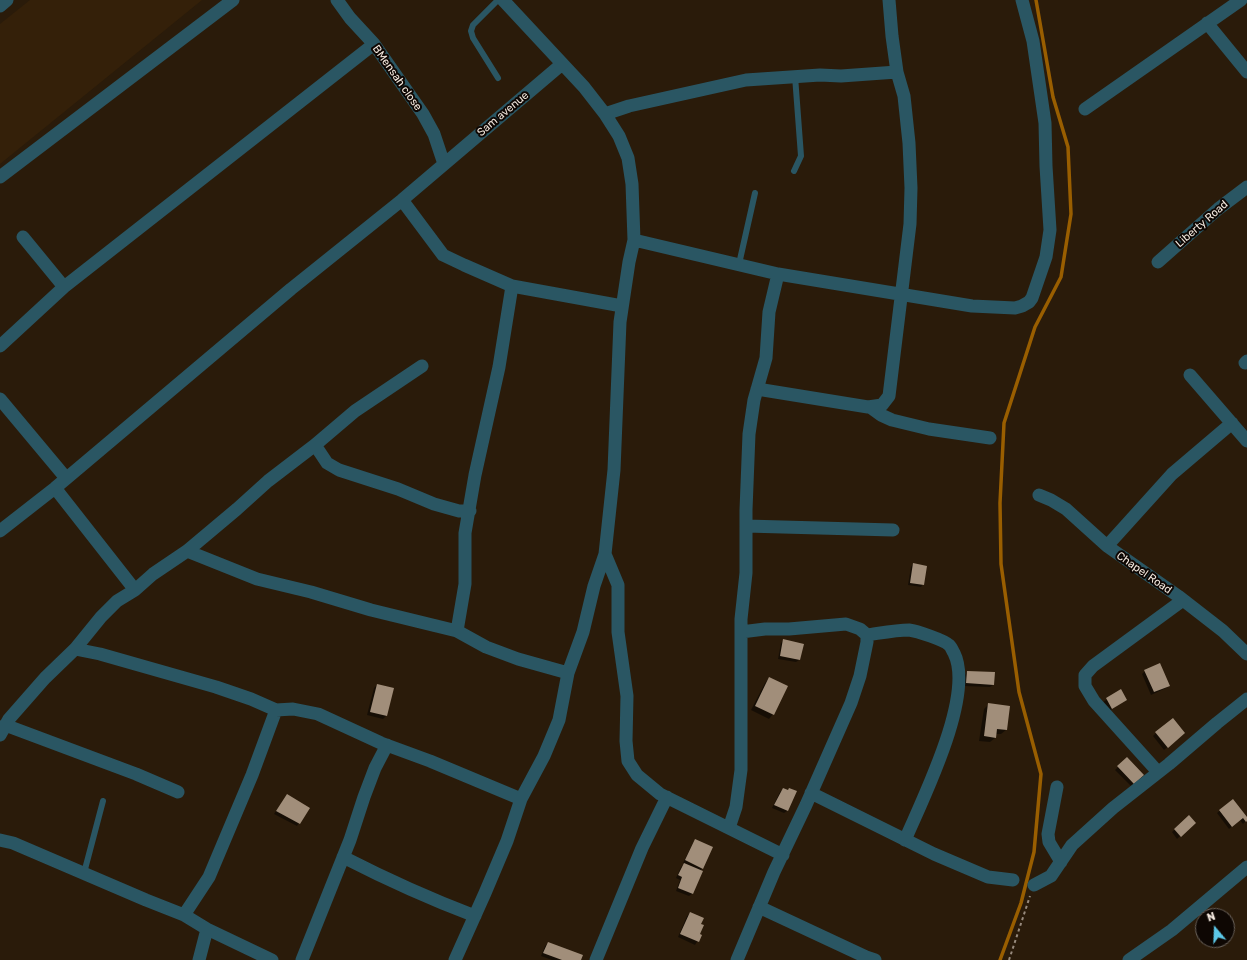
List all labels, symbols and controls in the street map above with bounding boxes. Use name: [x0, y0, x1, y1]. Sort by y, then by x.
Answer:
street label: BMensah close: [370, 43, 424, 113]
street label: Sam avenue: [475, 89, 531, 139]
street label: Liberty Road: [1173, 198, 1231, 250]
street label: Chapel Road: [1114, 549, 1174, 597]
north arrow: [1195, 908, 1235, 948]
text: N: [1205, 910, 1217, 925]

